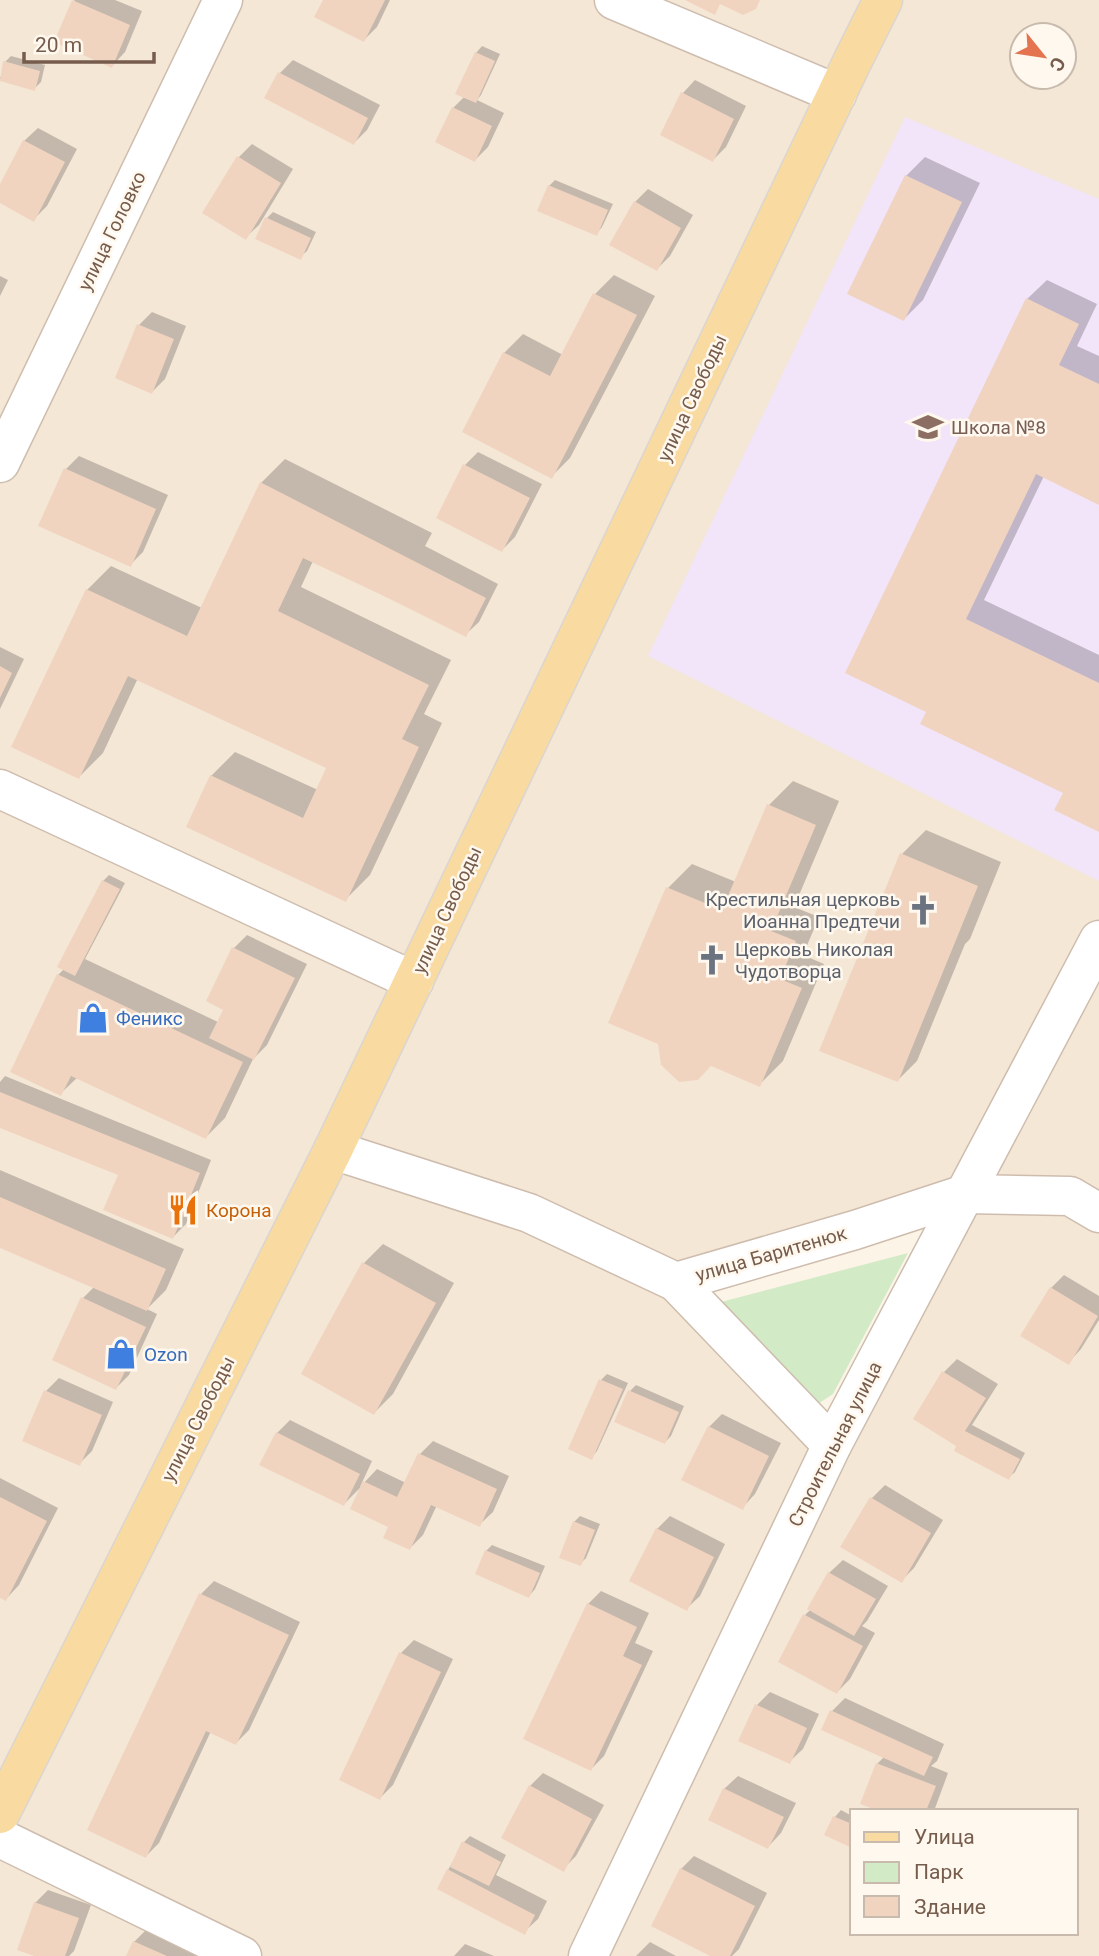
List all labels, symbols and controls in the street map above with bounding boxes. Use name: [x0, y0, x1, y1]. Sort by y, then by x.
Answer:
scale bar: [24, 21, 154, 65]
north arrow: [1008, 21, 1078, 91]
text: 20 m: [35, 33, 82, 57]
text: С: [1044, 53, 1070, 75]
street label: улица Головко: [73, 168, 151, 294]
street label: улица Свободы: [652, 331, 732, 465]
school or university icon: Школа №8: [911, 410, 945, 444]
place label: Школа №8: [951, 416, 1046, 439]
street label: улица Свободы: [407, 843, 487, 977]
place label: Крестильная церковь Иоанна Предтечи: [705, 888, 900, 933]
church icon: Крестильная церковь Иоанна Предтечи: [906, 893, 940, 927]
place label: Церковь Николая Чудотворца: [735, 938, 893, 983]
church icon: Церковь Николая Чудотворца: [695, 943, 729, 977]
shop icon: Феникс: [76, 1001, 110, 1035]
place label: Феникс: [116, 1007, 183, 1030]
restaurant icon: Корона: [166, 1193, 200, 1227]
place label: Корона: [206, 1199, 272, 1222]
street label: улица Баритенюк: [693, 1221, 850, 1287]
shop icon: Ozon: [104, 1337, 138, 1371]
place label: Ozon: [144, 1343, 188, 1366]
street label: улица Свободы: [156, 1352, 240, 1486]
street label: Строительная улица: [783, 1358, 887, 1530]
legend: [850, 1809, 1078, 1935]
text: Улица: [914, 1825, 975, 1849]
text: Парк: [914, 1860, 964, 1884]
text: Здание: [914, 1895, 986, 1919]

